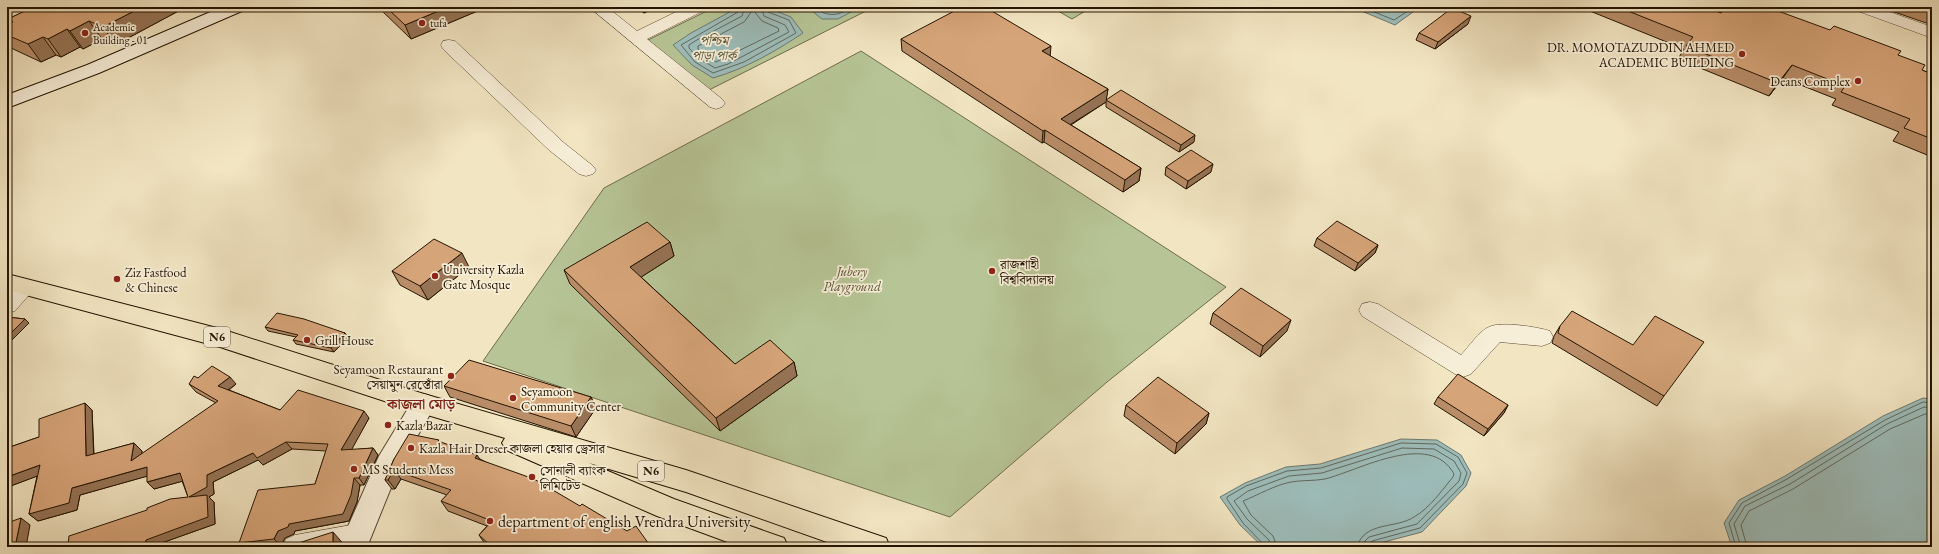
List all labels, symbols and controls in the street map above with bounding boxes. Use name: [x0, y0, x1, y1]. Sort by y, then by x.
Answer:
place label: tufa: [430, 16, 447, 30]
marker: tufa: [417, 18, 427, 28]
place label: Academic Building - 01: [92, 20, 147, 47]
marker: Academic Building - 01: [80, 28, 90, 38]
park label: পশ্চিম পাড়া পার্ক: [692, 32, 739, 64]
place label: DR. MOMOTAZUDDIN AHMED ACADEMIC BUILDING: [1547, 39, 1735, 71]
marker: DR. MOMOTAZUDDIN AHMED ACADEMIC BUILDING: [1737, 49, 1747, 59]
place label: Deans Complex: [1770, 73, 1850, 90]
marker: Deans Complex: [1853, 76, 1863, 86]
place label: রাজশাহী বিশ্ববিদ্যালয়: [999, 256, 1055, 288]
place label: University Kazla Gate Mosque: [443, 261, 525, 293]
park label: Jubery Playground: [823, 263, 881, 295]
place label: Ziz Fastfood & Chinese: [125, 264, 187, 296]
marker: রাজশাহী বিশ্ববিদ্যালয়: [987, 266, 997, 276]
marker: University Kazla Gate Mosque: [430, 271, 440, 281]
marker: Ziz Fastfood & Chinese: [112, 274, 122, 284]
road number: N6: [204, 327, 230, 347]
place label: Grill House: [315, 332, 374, 349]
marker: Grill House: [302, 335, 312, 345]
place label: Seyamoon Restaurant সেয়ামুন রেস্তোঁরা: [334, 361, 443, 393]
marker: Seyamoon Restaurant সেয়ামুন রেস্তোঁরা: [446, 371, 456, 381]
place label: Seyamoon Community Center: [521, 383, 621, 415]
marker: Seyamoon Community Center: [508, 393, 518, 403]
district label: কাজলা মোড়: [386, 395, 456, 413]
place label: Kazla Bazar: [396, 417, 453, 434]
marker: Kazla Bazar: [383, 420, 393, 430]
place label: Kazla Hair Dreser কাজলা হেয়ার ড্রেসার: [419, 440, 607, 457]
marker: Kazla Hair Dreser কাজলা হেয়ার ড্রেসার: [406, 443, 416, 453]
place label: MS Students Mess: [362, 461, 454, 478]
road number: N6: [638, 461, 664, 481]
place label: সোনালী ব্যাংক লিমিটেড: [539, 462, 607, 494]
marker: MS Students Mess: [349, 464, 359, 474]
marker: সোনালী ব্যাংক লিমিটেড: [527, 472, 537, 482]
place label: department of english Vrendra University: [498, 511, 752, 532]
marker: department of english Vrendra University: [485, 516, 495, 526]

